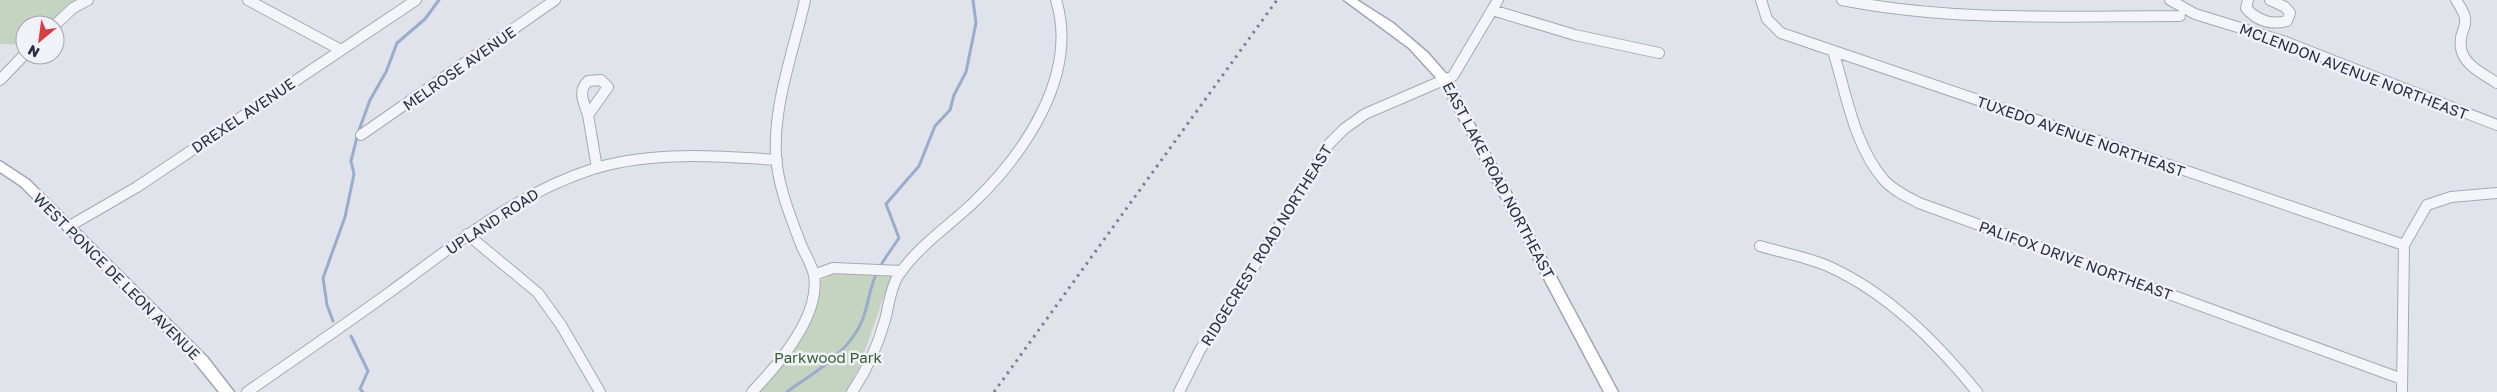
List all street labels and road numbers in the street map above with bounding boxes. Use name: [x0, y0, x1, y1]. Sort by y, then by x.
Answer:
street label: MCLENDON AVENUE NORTHEAST: [2237, 19, 2471, 123]
street label: MELROSE AVENUE: [399, 22, 519, 114]
street label: DREXEL AVENUE: [188, 74, 298, 156]
street label: EAST LAKE ROAD NORTHEAST: [1439, 79, 1559, 281]
street label: TUXEDO AVENUE NORTHEAST: [1975, 92, 2187, 180]
street label: RIDGECREST ROAD NORTHEAST: [1197, 141, 1335, 349]
street label: UPLAND ROAD: [442, 184, 542, 258]
street label: WEST PONCE DE LEON AVENUE: [30, 189, 204, 363]
street label: PALIFOX DRIVE NORTHEAST: [1977, 217, 2175, 303]

